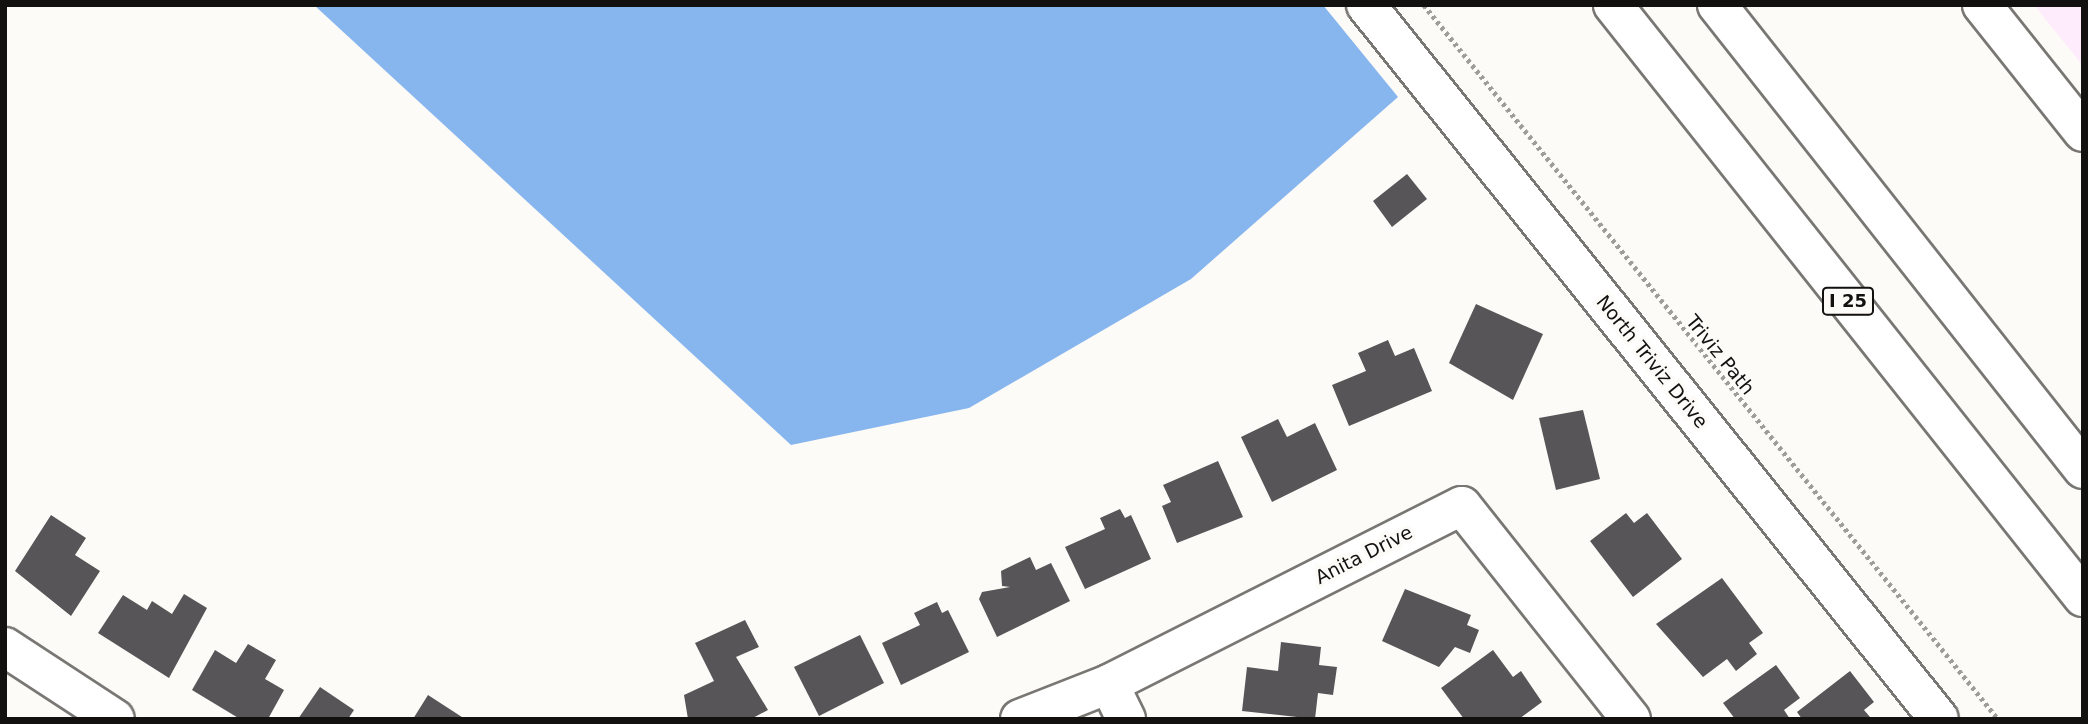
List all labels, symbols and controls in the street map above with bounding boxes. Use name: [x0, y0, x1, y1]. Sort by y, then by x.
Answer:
road number: I 25: [1822, 286, 1874, 316]
street label: North Triviz Drive: [1591, 291, 1713, 433]
street label: Triviz Path: [1681, 310, 1759, 400]
street label: Anita Drive: [1312, 521, 1416, 589]

